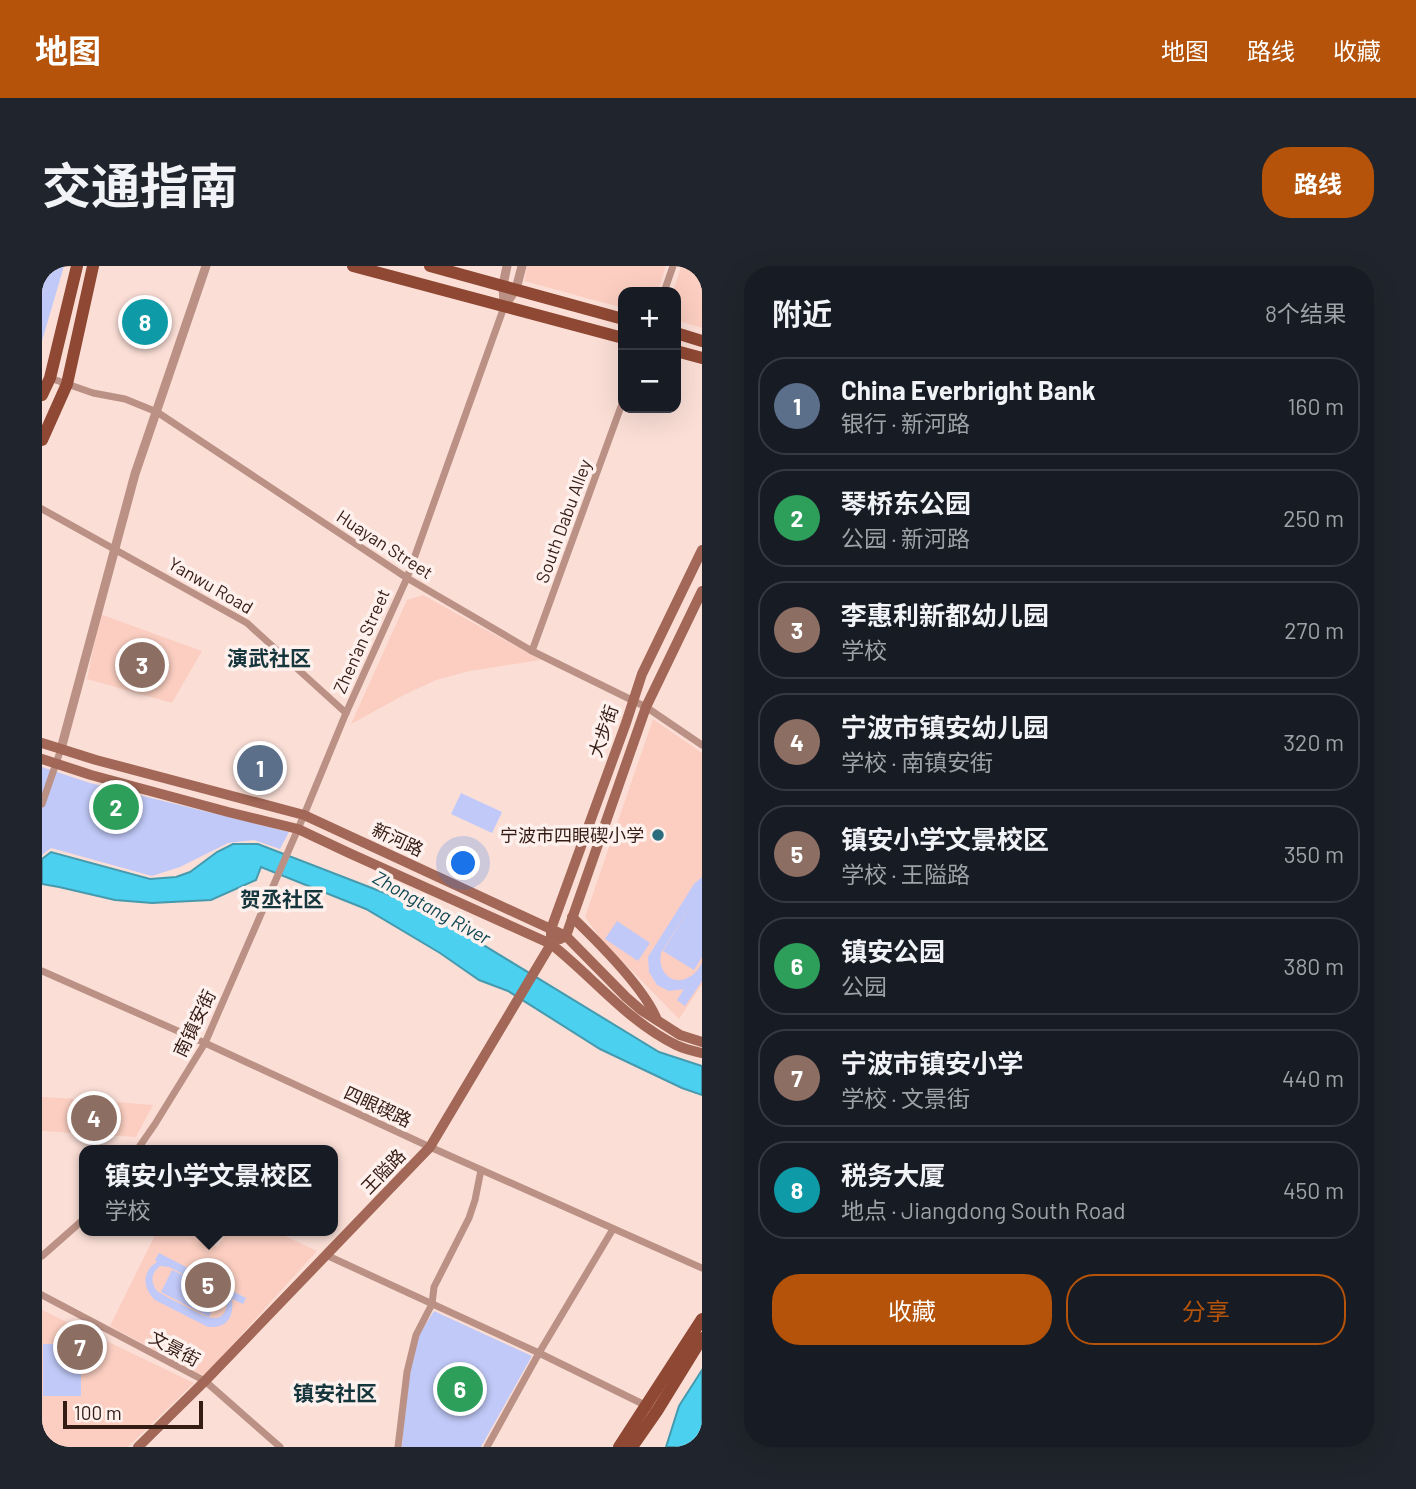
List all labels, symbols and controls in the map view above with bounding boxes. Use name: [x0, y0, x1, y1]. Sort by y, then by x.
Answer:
text: 地图: [35, 30, 101, 70]
text: 地图: [1161, 36, 1209, 65]
text: 路线: [1247, 36, 1295, 65]
text: 收藏: [1333, 36, 1381, 65]
button: 路线: [1262, 147, 1374, 218]
text: 交通指南: [42, 155, 238, 214]
map controls: [618, 287, 681, 413]
button: +: [618, 287, 681, 350]
text: 附近: [772, 295, 832, 331]
pin: 8: [122, 296, 168, 348]
text: 8个结果: [1265, 299, 1346, 327]
button: −: [618, 350, 681, 413]
text: China Everbright Bank: [841, 374, 1096, 405]
text: 1: [793, 392, 801, 420]
text: 160 m: [1287, 392, 1344, 420]
text: 银行 · 新河路: [841, 409, 970, 437]
street label: South Dabu Alley: [530, 456, 596, 586]
text: 琴桥东公园: [841, 487, 971, 518]
text: 2: [791, 504, 803, 532]
text: 250 m: [1283, 504, 1344, 532]
street label: Huayan Street: [333, 505, 437, 583]
text: 公园 · 新河路: [841, 524, 970, 552]
street label: Yanwu Road: [165, 552, 257, 618]
street label: Zhen'an Street: [328, 585, 394, 697]
text: 李惠利新都幼儿园: [841, 599, 1049, 630]
text: 3: [791, 616, 803, 644]
text: 270 m: [1284, 616, 1344, 644]
text: 学校: [841, 636, 887, 664]
pin: 3: [119, 639, 165, 691]
district label: 演武社区: [227, 645, 311, 670]
street label: 大步街: [584, 702, 622, 760]
text: 宁波市镇安幼儿园: [841, 711, 1049, 742]
text: 4: [790, 728, 804, 756]
text: 320 m: [1283, 728, 1344, 756]
pin: 1: [237, 742, 283, 794]
text: 学校 · 南镇安街: [841, 748, 993, 776]
pin: 2: [93, 781, 139, 833]
street label: 新河路: [369, 818, 427, 860]
text: 镇安小学文景校区: [841, 823, 1049, 854]
place label: 宁波市四眼碶小学: [500, 824, 644, 846]
marker: 宁波市四眼碶小学: [650, 827, 666, 843]
text: 5: [791, 840, 803, 868]
text: 350 m: [1284, 840, 1344, 868]
your location: [446, 846, 480, 880]
text: 学校 · 王隘路: [841, 860, 970, 888]
water label: Zhongtang River: [369, 865, 496, 949]
district label: 贺丞社区: [240, 886, 324, 911]
text: 镇安公园: [841, 935, 945, 966]
text: 6: [791, 952, 803, 980]
text: 380 m: [1284, 952, 1344, 980]
text: 公园: [841, 972, 887, 1000]
street label: 南镇安街: [168, 986, 220, 1060]
text: 宁波市镇安小学: [841, 1047, 1023, 1078]
text: 7: [791, 1064, 803, 1092]
text: 440 m: [1282, 1064, 1344, 1092]
street label: 四眼碶路: [341, 1081, 415, 1131]
text: 学校 · 文景街: [841, 1084, 970, 1112]
pin: 4: [71, 1092, 117, 1144]
street label: 王隘路: [356, 1144, 410, 1198]
popup: [79, 1145, 338, 1236]
text: 镇安小学文景校区: [104, 1159, 313, 1190]
text: 税务大厦: [841, 1159, 945, 1190]
text: 8: [791, 1176, 803, 1204]
text: 450 m: [1283, 1176, 1344, 1204]
text: 学校: [104, 1196, 150, 1224]
text: 地点 · Jiangdong South Road: [841, 1196, 1126, 1224]
pin: 5: [185, 1259, 231, 1311]
button: 收藏: [772, 1274, 1052, 1345]
button: 分享: [1066, 1274, 1346, 1345]
pin: 7: [57, 1321, 103, 1373]
street label: 文景街: [146, 1326, 204, 1370]
pin: 6: [437, 1363, 483, 1415]
district label: 镇安社区: [293, 1380, 377, 1405]
scale bar: [63, 1398, 203, 1430]
text: 100 m: [74, 1401, 122, 1424]

